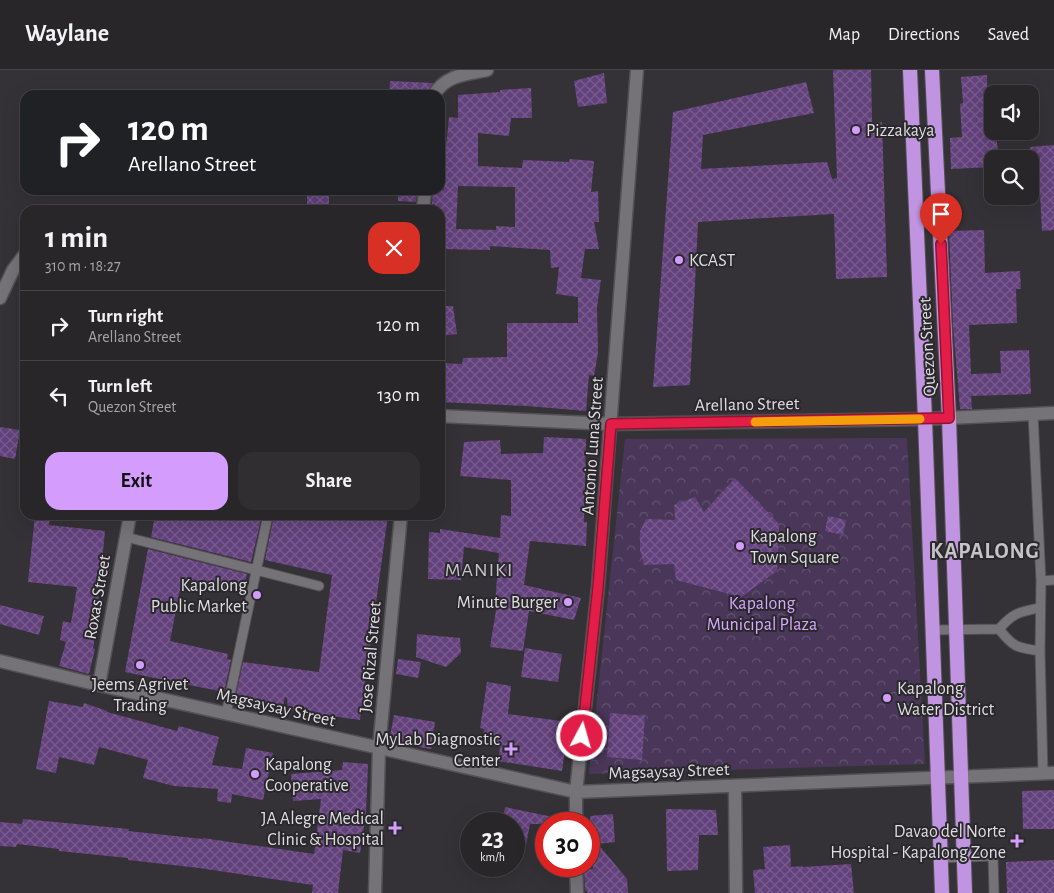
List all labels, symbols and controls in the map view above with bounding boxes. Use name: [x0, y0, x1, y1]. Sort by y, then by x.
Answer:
text: Waylane: [25, 22, 109, 46]
text: Map: [829, 26, 860, 44]
text: Directions: [888, 26, 960, 44]
text: Saved: [988, 26, 1029, 44]
map controls: [984, 85, 1039, 205]
button: sound: [984, 85, 1039, 140]
icon: right: [45, 110, 110, 175]
text: 120 m: [128, 112, 209, 147]
place label: Pizzakaya: [866, 122, 935, 140]
marker: Pizzakaya: [850, 124, 862, 136]
button: search: [984, 150, 1039, 205]
text: Arellano Street: [128, 153, 256, 175]
pin: [920, 193, 962, 244]
icon: arrive: [927, 200, 955, 228]
button: close: [368, 222, 420, 274]
text: 1 min: [45, 223, 108, 253]
place label: KCAST: [689, 252, 735, 270]
marker: KCAST: [673, 254, 685, 266]
text: 310 m · 18:27: [45, 258, 121, 274]
street label: Quezon Street: [916, 297, 940, 397]
text: Turn right: [88, 307, 163, 326]
icon: right: [45, 312, 73, 340]
text: 120 m: [376, 316, 420, 335]
text: Arellano Street: [88, 329, 181, 345]
street label: Antonio Luna Street: [579, 376, 607, 516]
text: Turn left: [88, 377, 152, 396]
icon: left: [45, 382, 73, 410]
text: 130 m: [377, 386, 420, 405]
street label: Arellano Street: [694, 395, 800, 415]
text: Quezon Street: [88, 399, 176, 415]
button: Exit: [45, 452, 228, 510]
button: Share: [238, 452, 420, 510]
place label: Kapalong Town Square: [750, 528, 839, 567]
marker: Kapalong Town Square: [734, 540, 746, 552]
district label: KAPALONG: [930, 540, 1040, 562]
street label: Roxas Street: [82, 553, 114, 641]
district label: MANIKI: [445, 560, 513, 580]
place label: Kapalong Public Market: [151, 577, 247, 616]
marker: Kapalong Public Market: [251, 589, 263, 601]
place label: Minute Burger: [457, 594, 558, 612]
park label: Kapalong Municipal Plaza: [707, 595, 817, 634]
marker: Minute Burger: [562, 596, 574, 608]
street label: Jose Rizal Street: [357, 600, 385, 714]
marker: Jeems Agrivet Trading: [134, 659, 146, 671]
place label: Jeems Agrivet Trading: [92, 676, 189, 715]
place label: Kapalong Water District: [897, 680, 994, 719]
street label: Magsaysay Street: [215, 686, 337, 730]
marker: Kapalong Water District: [881, 692, 893, 704]
position arrow: [555, 709, 607, 761]
place label: MyLab Diagnostic Center: [376, 731, 500, 770]
marker: MyLab Diagnostic Center: [504, 742, 518, 756]
place label: Kapalong Cooperative: [265, 756, 349, 795]
street label: Magsaysay Street: [608, 761, 730, 783]
marker: Kapalong Cooperative: [249, 768, 261, 780]
place label: JA Alegre Medical Clinic & Hospital: [261, 810, 384, 849]
speed limit sign: 30: [535, 812, 600, 877]
marker: JA Alegre Medical Clinic & Hospital: [388, 821, 402, 835]
place label: Davao del Norte Hospital - Kapalong Zone: [830, 823, 1006, 862]
text: 23: [481, 826, 504, 851]
marker: Davao del Norte Hospital - Kapalong Zone: [1010, 834, 1024, 848]
text: km/h: [480, 851, 505, 863]

